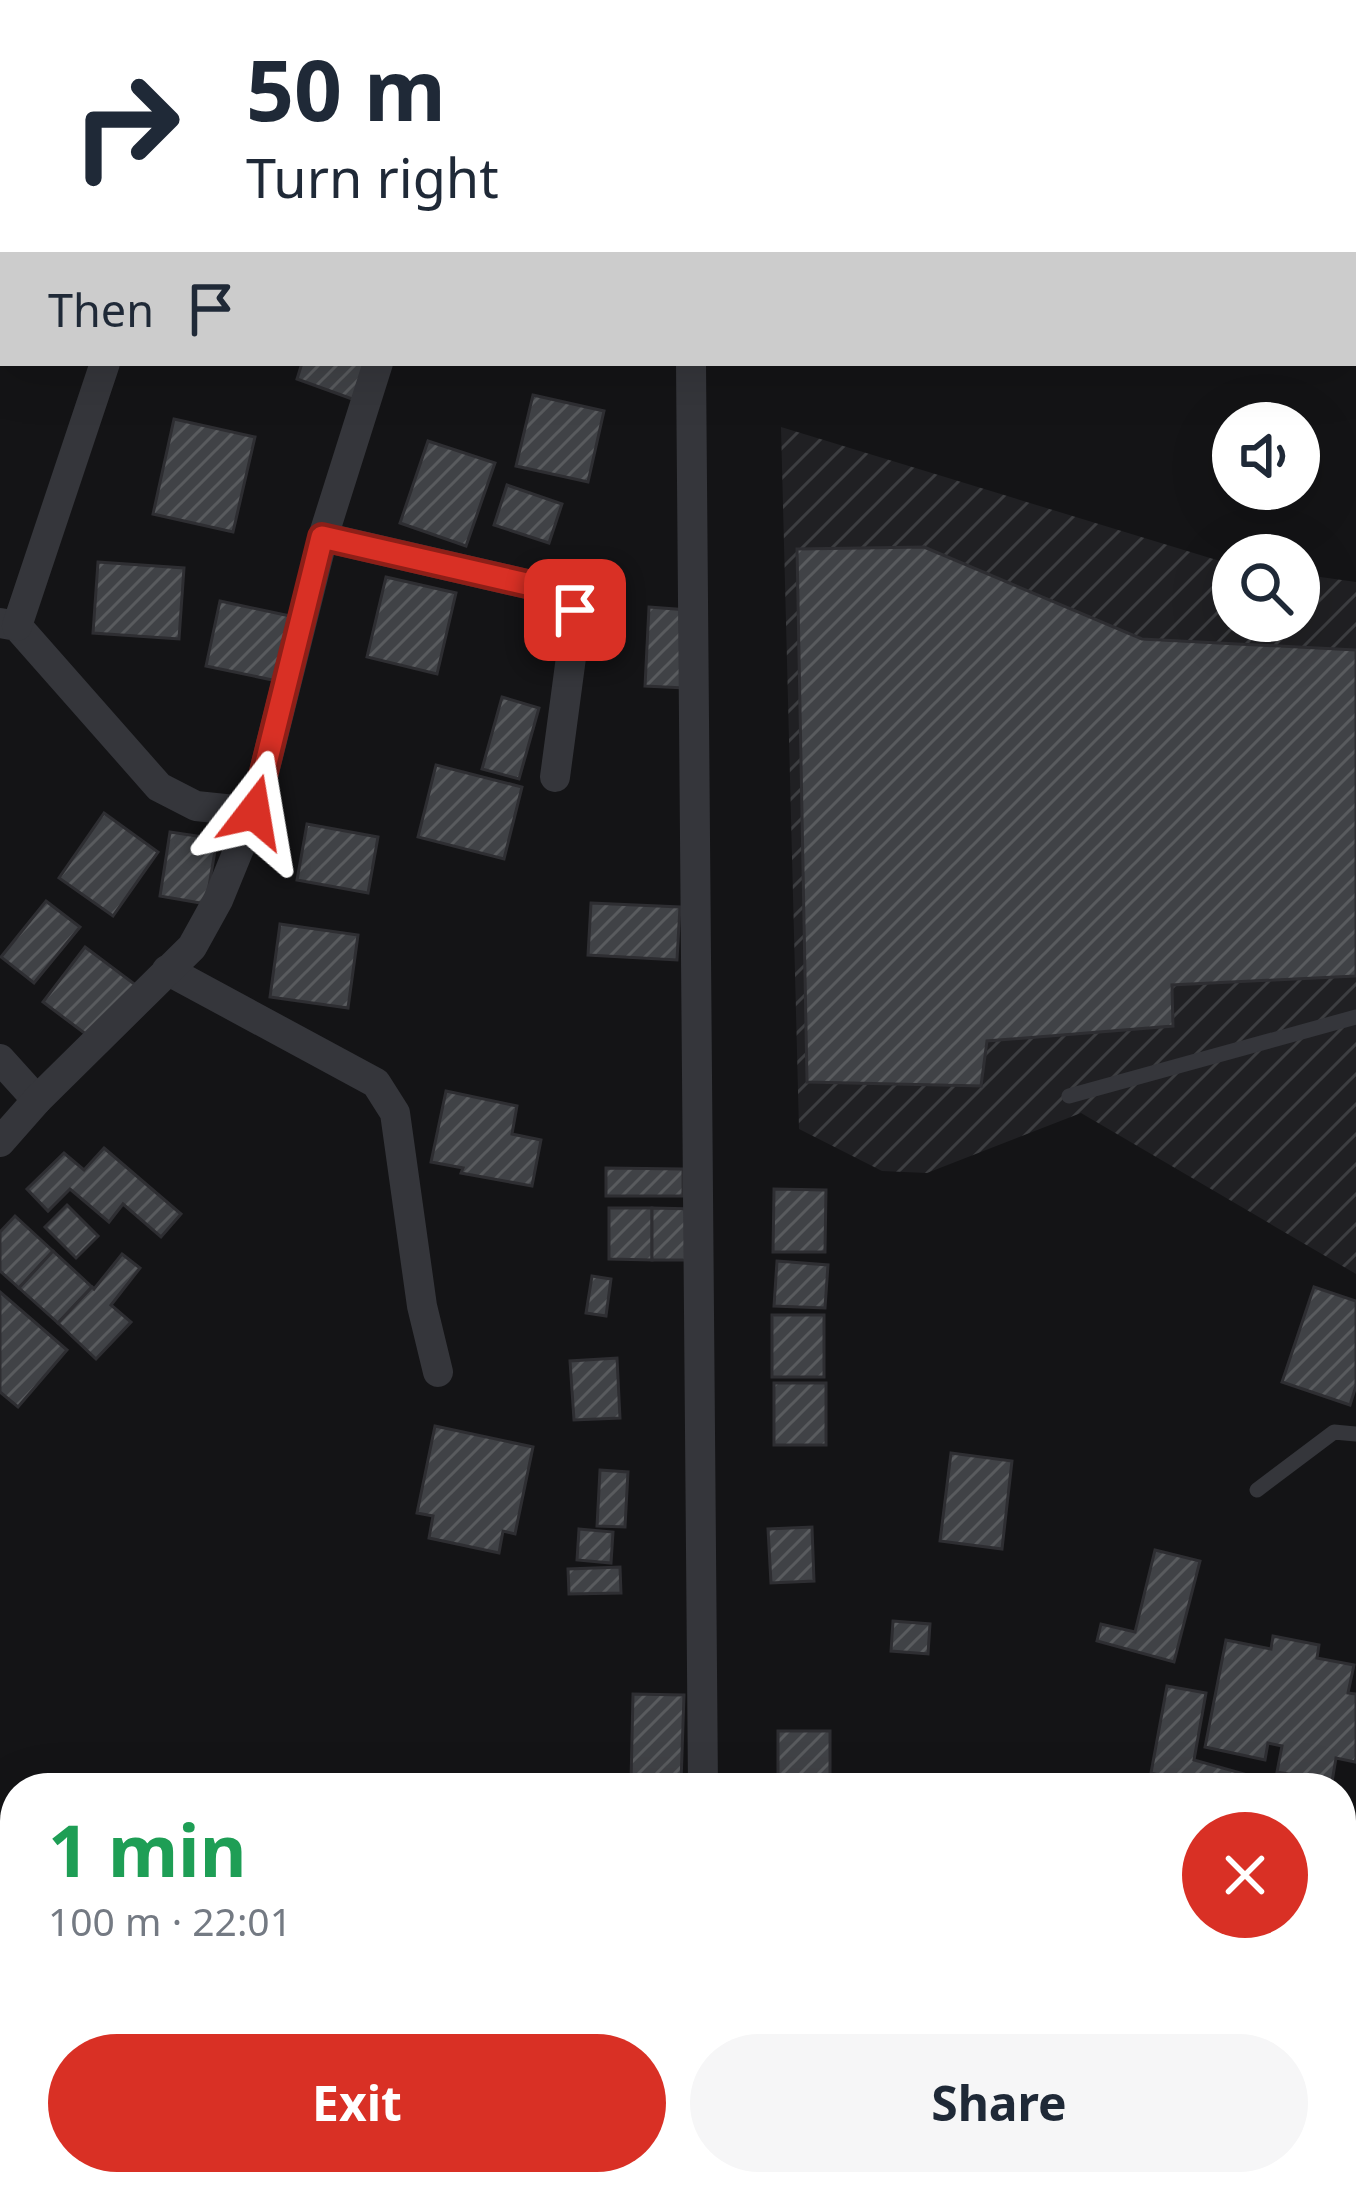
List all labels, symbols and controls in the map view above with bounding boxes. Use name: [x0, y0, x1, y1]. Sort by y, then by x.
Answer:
text: 50 m: [246, 31, 446, 146]
icon: right: [48, 48, 204, 204]
text: Turn right: [246, 140, 499, 214]
icon: arrive: [178, 276, 244, 342]
text: Then: [48, 279, 154, 340]
map controls: [1212, 402, 1320, 642]
button: sound: [1212, 402, 1320, 510]
button: search: [1212, 534, 1320, 642]
pin: [524, 559, 626, 661]
icon: arrive: [542, 577, 608, 643]
position arrow: [191, 749, 317, 875]
text: 1 min: [48, 1800, 246, 1898]
button: close: [1182, 1812, 1308, 1938]
text: 100 m · 22:01: [48, 1894, 292, 1947]
button: Exit: [48, 2034, 666, 2172]
button: Share: [690, 2034, 1308, 2172]

